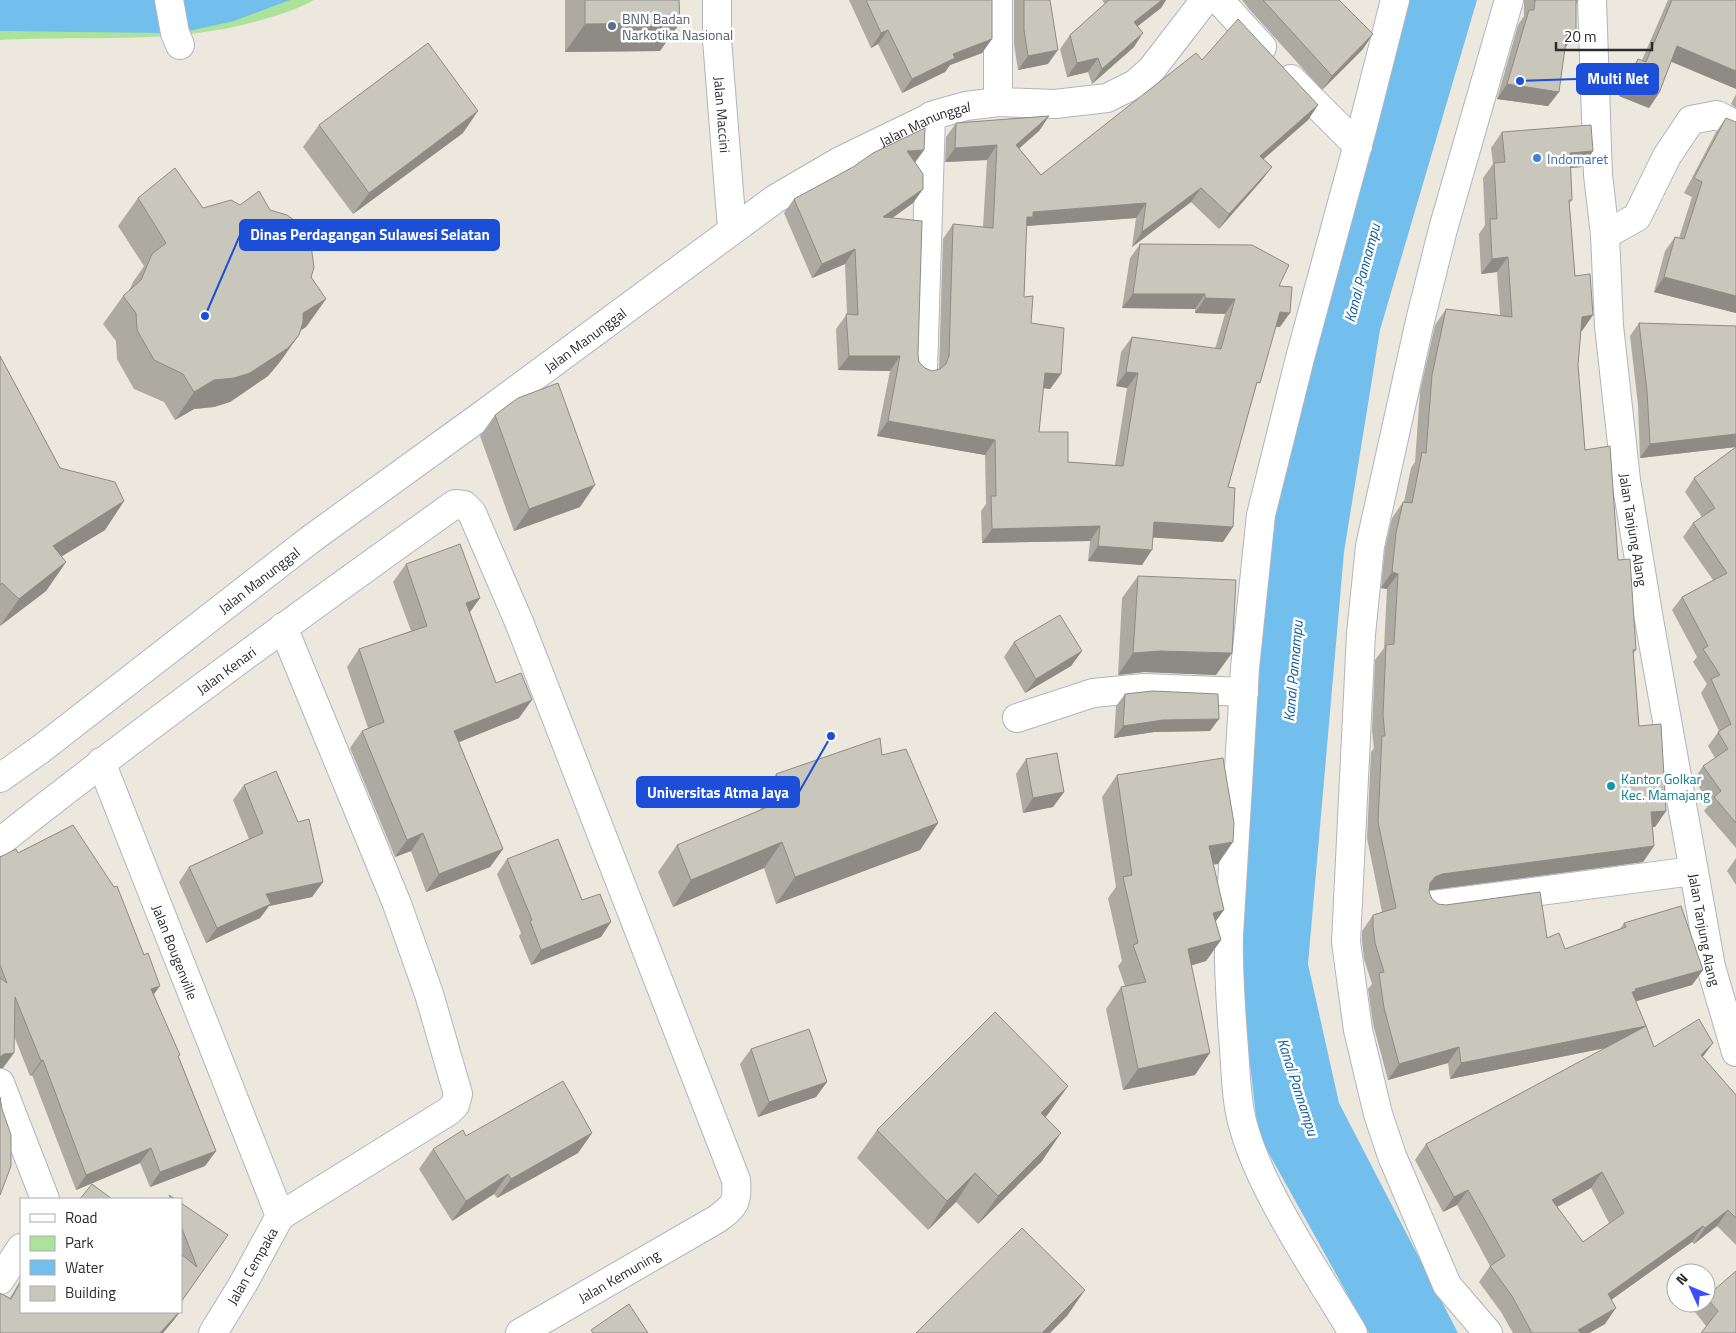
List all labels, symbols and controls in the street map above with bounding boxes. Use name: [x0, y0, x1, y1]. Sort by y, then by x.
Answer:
place label: BNN Badan Narkotika Nasional: [622, 8, 733, 45]
marker: BNN Badan Narkotika Nasional: [606, 20, 618, 32]
scale bar: [1556, 20, 1652, 52]
text: 20 m: [1564, 25, 1597, 48]
callout: Multi Net: [1577, 64, 1658, 94]
text: Multi Net: [1587, 67, 1649, 90]
street label: Jalan Maccini: [709, 76, 736, 154]
street label: Jalan Manunggal: [875, 95, 972, 151]
place label: Indomaret: [1547, 148, 1608, 169]
marker: Indomaret: [1531, 152, 1543, 164]
callout: Dinas Perdagangan Sulawesi Selatan: [240, 220, 499, 250]
water label: Kanal Pannampu: [1338, 220, 1387, 325]
text: Dinas Perdagangan Sulawesi Selatan: [250, 223, 490, 246]
street label: Jalan Manunggal: [539, 302, 630, 377]
street label: Jalan Tanjung Alang: [1615, 472, 1654, 588]
street label: Jalan Manunggal: [214, 541, 304, 618]
water label: Kanal Pannampu: [1277, 618, 1309, 722]
street label: Jalan Kenari: [192, 641, 260, 699]
place label: Kantor Golkar Kec. Mamajang: [1621, 768, 1710, 805]
callout: Universitas Atma Jaya: [637, 777, 799, 807]
marker: Kantor Golkar Kec. Mamajang: [1605, 780, 1617, 792]
text: Universitas Atma Jaya: [647, 781, 789, 804]
street label: Jalan Tanjung Alang: [1684, 872, 1727, 988]
street label: Jalan Bougenville: [148, 901, 204, 1002]
water label: Kanal Pannampu: [1271, 1035, 1325, 1140]
legend: [20, 1198, 182, 1313]
text: Road: [65, 1206, 97, 1229]
street label: Jalan Cempaka: [221, 1223, 283, 1309]
text: Park: [65, 1231, 94, 1254]
street label: Jalan Kemuning: [574, 1244, 664, 1308]
text: Water: [65, 1256, 104, 1279]
north arrow: [1666, 1263, 1716, 1313]
text: N: [1670, 1268, 1692, 1289]
text: Building: [65, 1281, 116, 1304]

